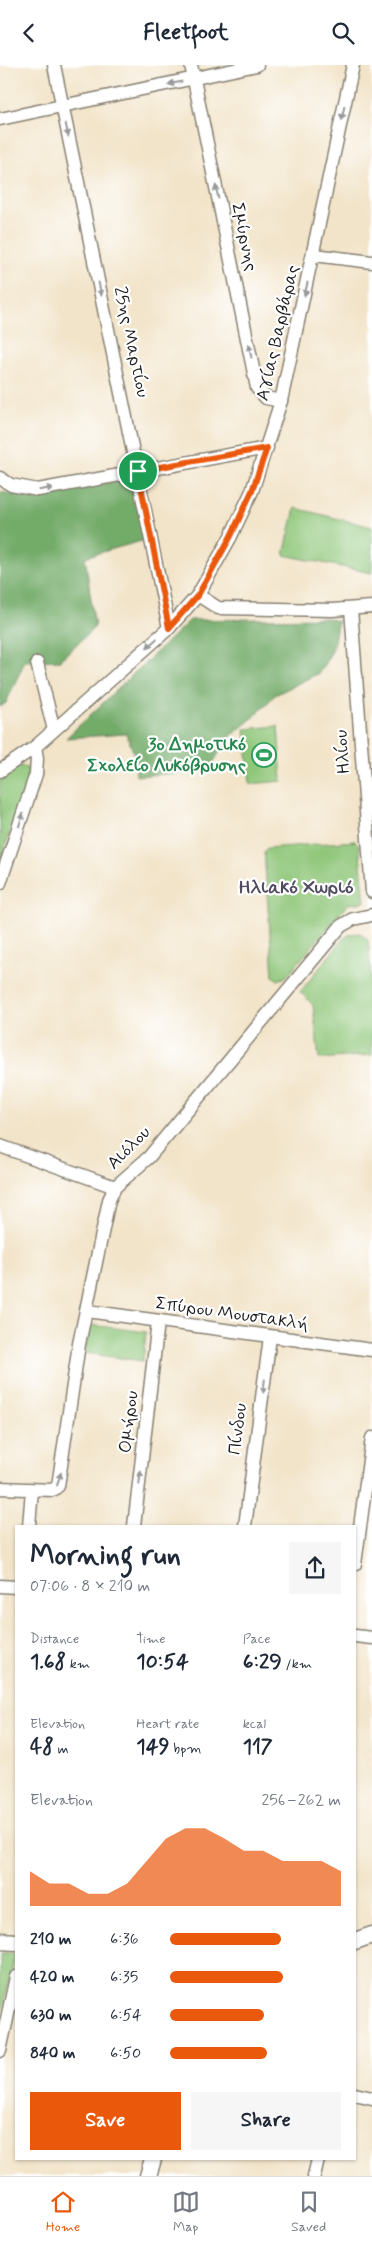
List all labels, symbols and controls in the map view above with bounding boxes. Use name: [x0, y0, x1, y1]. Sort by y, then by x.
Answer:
icon: back: [15, 19, 43, 47]
text: Fleetfoot: [143, 19, 229, 47]
icon: search: [329, 19, 357, 47]
one-way arrow: [168, 79, 183, 87]
one-way arrow: [339, 105, 347, 121]
one-way arrow: [64, 122, 72, 138]
one-way arrow: [213, 184, 221, 199]
street label: Σμύρνης: [225, 201, 263, 273]
street label: Αγίας Βαρβάρας: [251, 263, 305, 403]
one-way arrow: [302, 281, 310, 296]
one-way arrow: [96, 282, 104, 297]
street label: 25ης Μαρτίου: [108, 284, 154, 400]
one-way arrow: [245, 343, 253, 359]
pin: [117, 450, 159, 492]
icon: arrive: [124, 457, 152, 485]
one-way arrow: [38, 484, 54, 492]
one-way arrow: [147, 637, 159, 649]
street label: Ηλίου: [329, 729, 357, 775]
place label: 3ο Δημοτικό Σχολείο Λυκόβρυσης: [87, 733, 246, 778]
sports icon: 3ο Δημοτικό Σχολείο Λυκόβρυσης: [251, 742, 277, 768]
one-way arrow: [17, 812, 25, 827]
district label: Ηλιακό Χωριό: [238, 875, 354, 900]
street label: Αιόλου: [102, 1121, 156, 1175]
street label: Σπύρου Μουστακλή: [154, 1291, 310, 1337]
one-way arrow: [260, 1378, 268, 1394]
street label: Ομήρου: [113, 1389, 145, 1455]
street label: Πίνδου: [223, 1402, 253, 1456]
one-way arrow: [136, 1470, 144, 1486]
one-way arrow: [55, 1471, 63, 1486]
text: Morning run: [30, 1538, 181, 1575]
button: share: [289, 1542, 341, 1594]
text: 07:06 · 8 × 210 m: [30, 1576, 150, 1597]
text: Distance: [30, 1630, 79, 1648]
text: Time: [136, 1630, 166, 1648]
text: Pace: [243, 1630, 271, 1648]
text: 1.68: [30, 1648, 66, 1676]
text: 10:54: [136, 1648, 189, 1676]
text: 6:29: [243, 1648, 282, 1676]
text: km: [66, 1655, 90, 1673]
text: /km: [282, 1655, 312, 1673]
text: Elevation: [30, 1715, 85, 1733]
text: Heart rate: [136, 1715, 199, 1733]
text: kcal: [243, 1715, 266, 1733]
text: 48: [30, 1733, 54, 1761]
text: 149: [136, 1733, 170, 1761]
text: 117: [243, 1733, 273, 1761]
text: m: [54, 1740, 69, 1758]
text: bpm: [170, 1740, 202, 1758]
text: Elevation: [30, 1790, 93, 1811]
text: 256–262 m: [261, 1790, 341, 1811]
text: 210 m: [30, 1929, 71, 1950]
text: 6:36: [110, 1929, 139, 1950]
text: 420 m: [30, 1967, 74, 1988]
text: 6:35: [110, 1967, 138, 1988]
text: 630 m: [30, 2005, 72, 2026]
text: 6:54: [110, 2005, 142, 2026]
text: 840 m: [30, 2043, 75, 2064]
text: 6:50: [110, 2043, 141, 2064]
button: Save: [30, 2092, 181, 2150]
button: Share: [191, 2092, 341, 2150]
tab: Home: [46, 2188, 80, 2236]
tab: Map: [172, 2188, 200, 2236]
tab: Saved: [291, 2188, 326, 2236]

